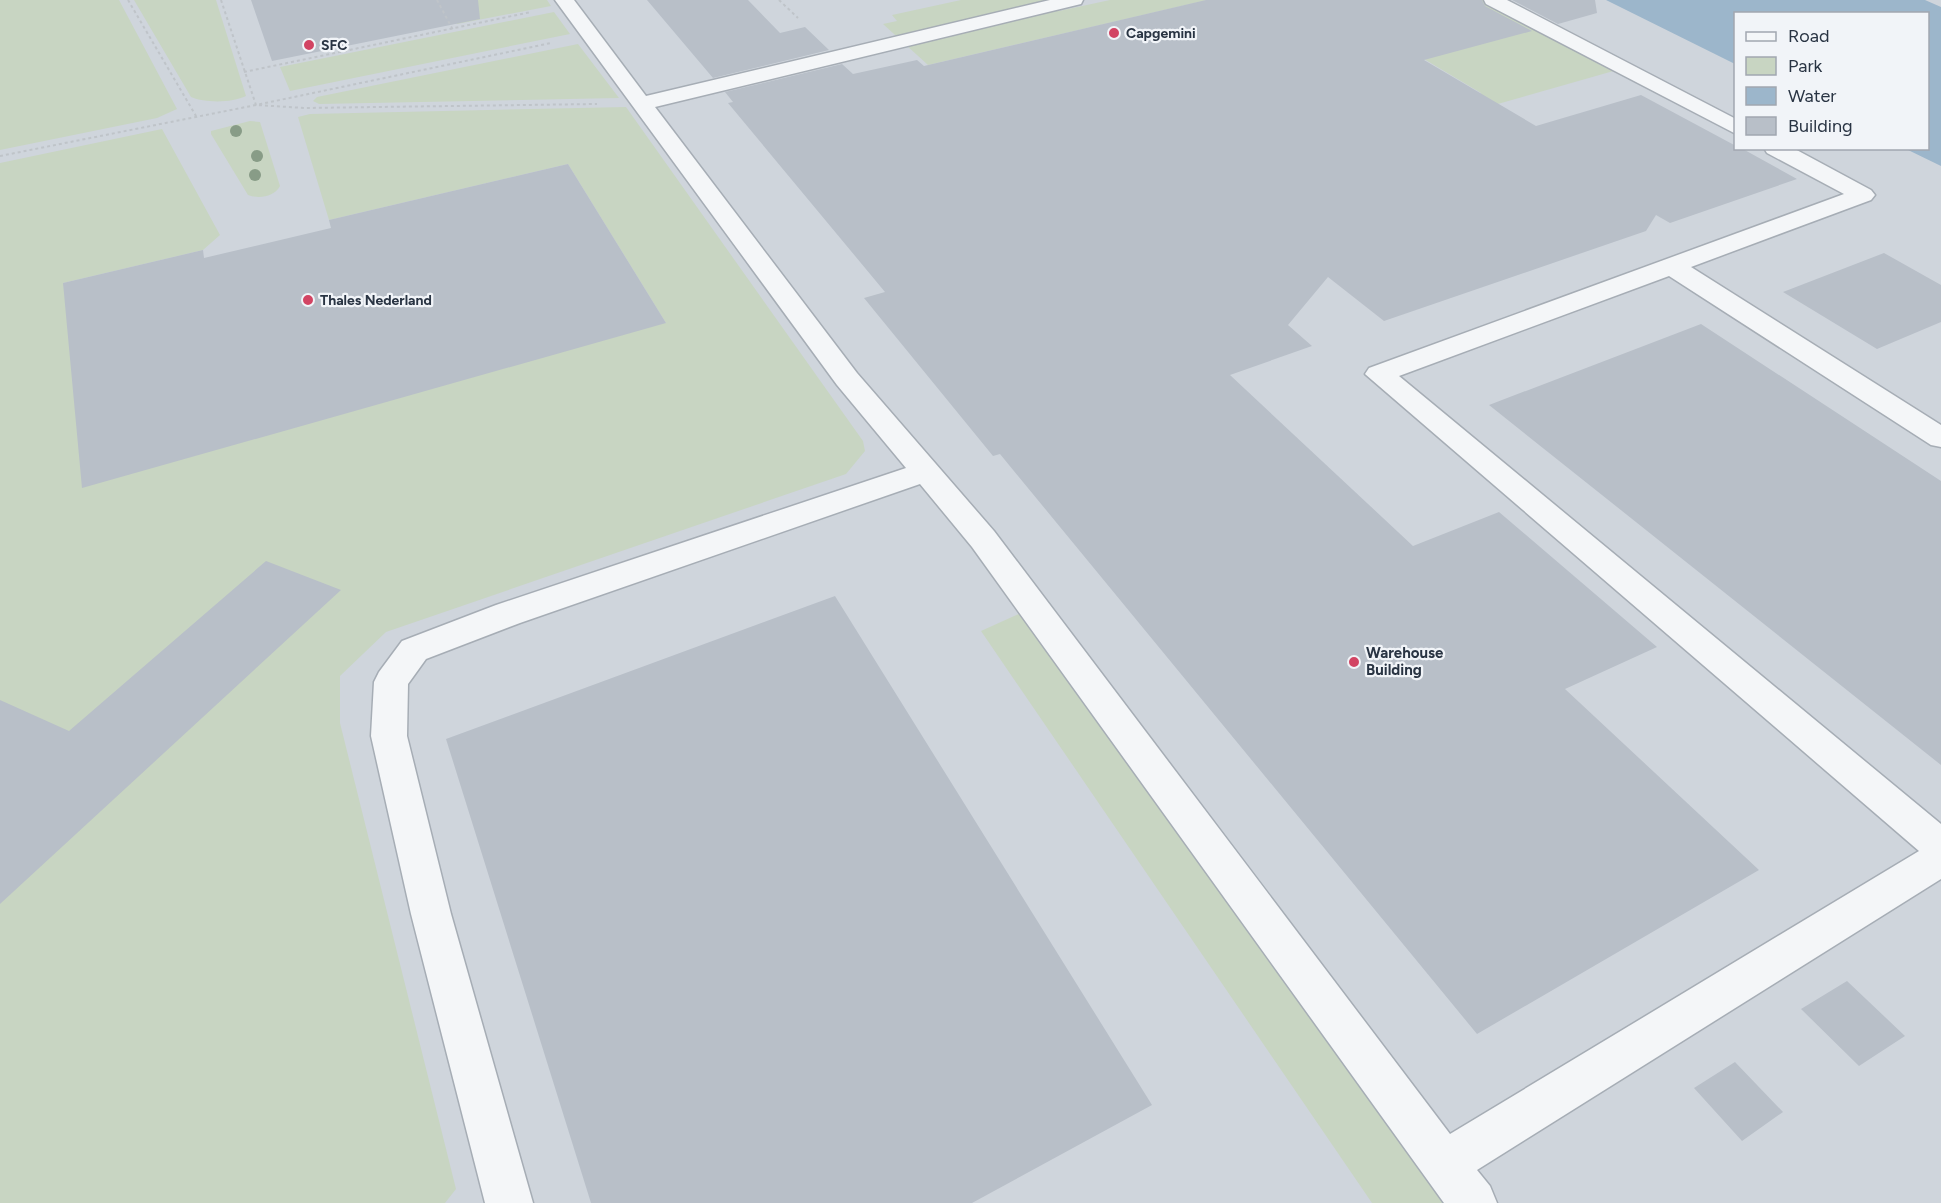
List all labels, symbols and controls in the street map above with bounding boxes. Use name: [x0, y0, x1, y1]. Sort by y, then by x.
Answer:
legend: [1734, 12, 1929, 150]
place label: Capgemini: [1126, 25, 1196, 42]
text: Road: [1788, 25, 1829, 47]
marker: Capgemini: [1107, 26, 1121, 40]
place label: SFC: [321, 37, 347, 54]
marker: SFC: [302, 38, 316, 52]
text: Park: [1788, 55, 1823, 77]
text: Water: [1788, 85, 1836, 107]
text: Building: [1788, 115, 1853, 137]
place label: Thales Nederland: [320, 292, 432, 309]
marker: Thales Nederland: [301, 293, 315, 307]
place label: Warehouse Building: [1366, 644, 1444, 679]
marker: Warehouse Building: [1347, 655, 1361, 669]

